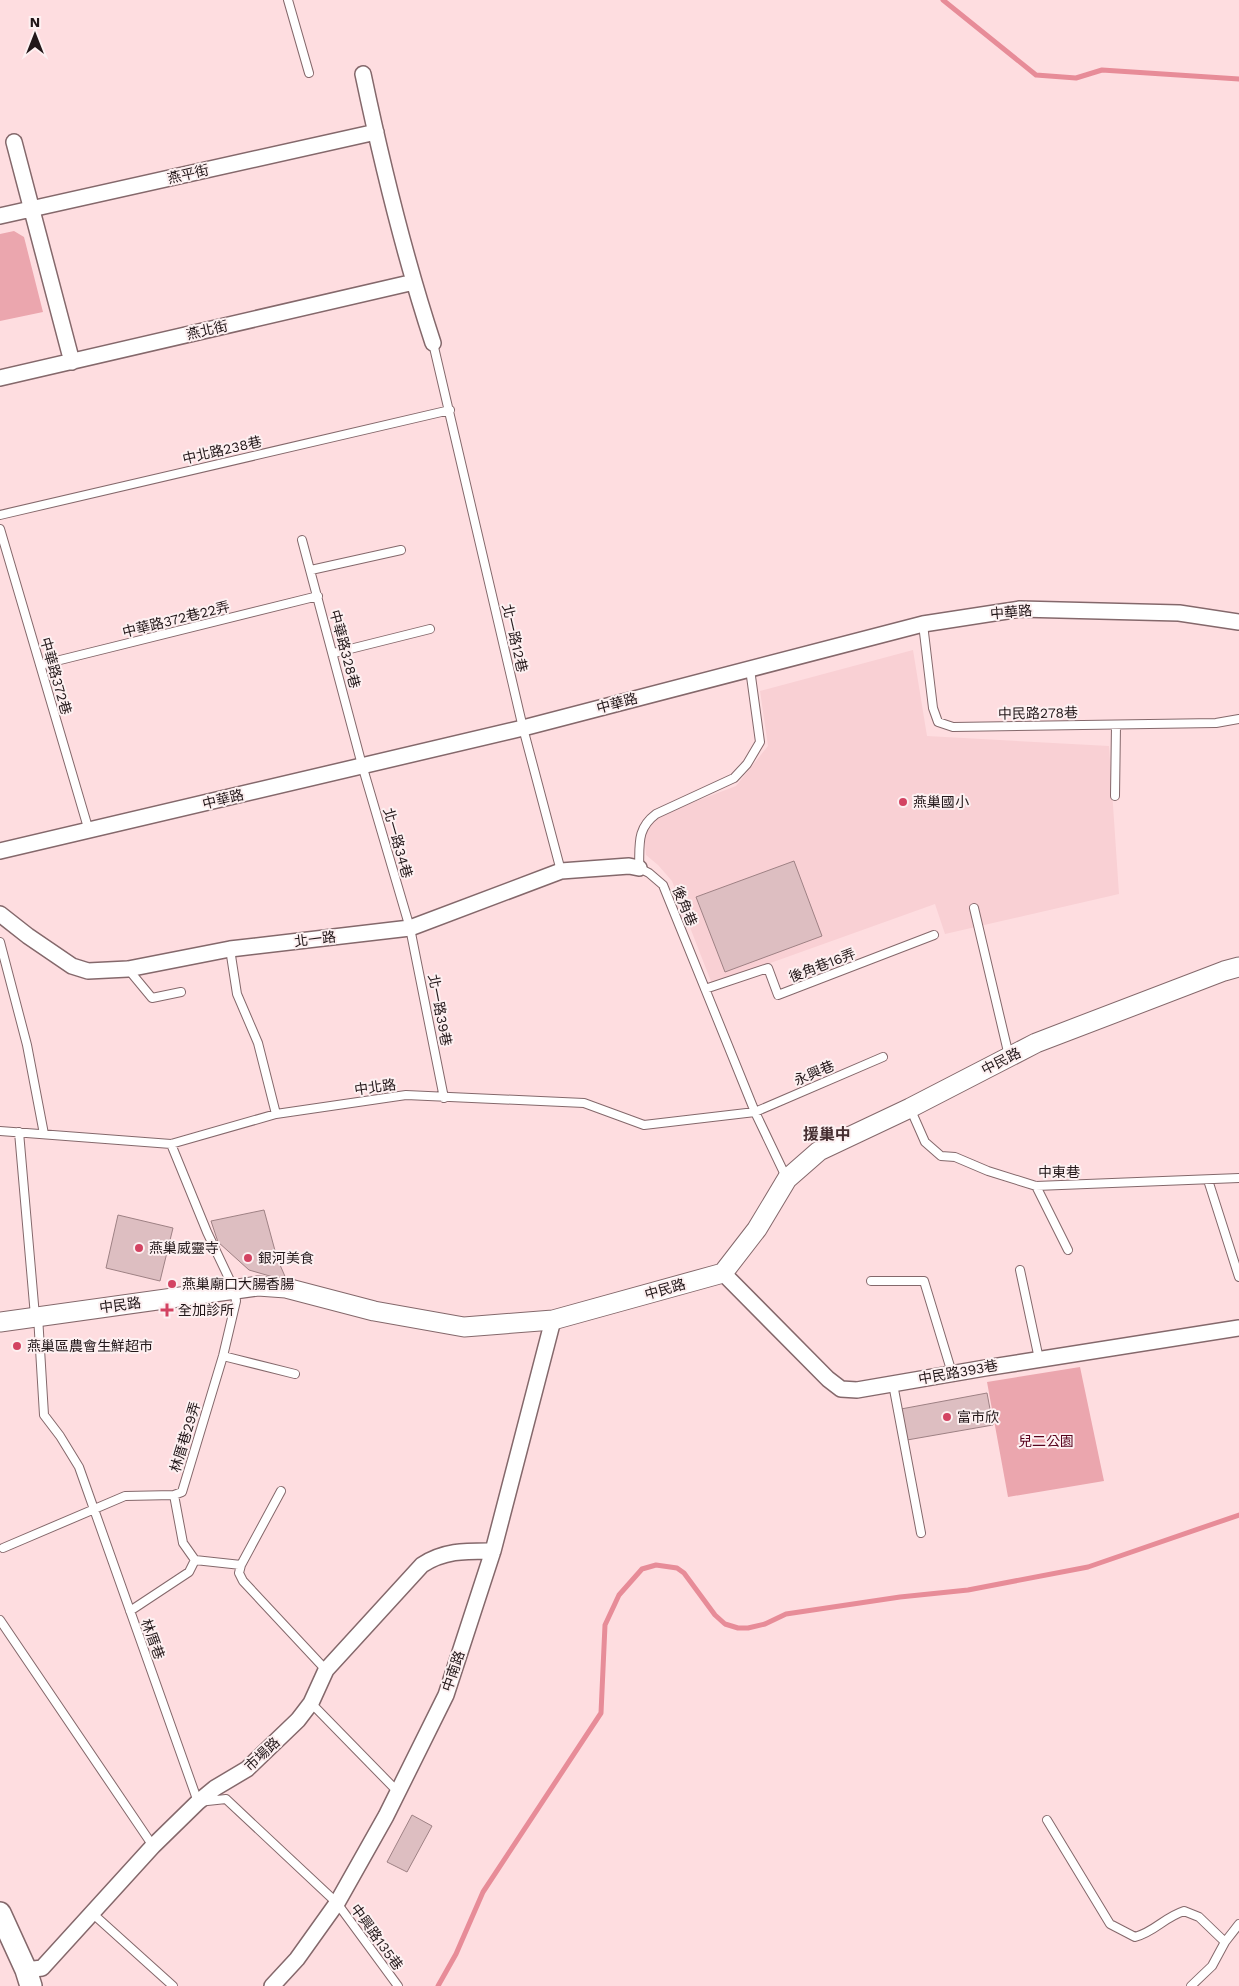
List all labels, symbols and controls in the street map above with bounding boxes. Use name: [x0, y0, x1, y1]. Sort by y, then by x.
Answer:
north arrow: [10, 10, 60, 60]
text: N: [30, 14, 40, 30]
street label: 燕平街: [166, 161, 210, 187]
street label: 燕北街: [185, 317, 229, 343]
street label: 中北路238巷: [181, 433, 263, 467]
street label: 中華路372巷22弄: [121, 598, 231, 640]
street label: 北一路12巷: [499, 602, 531, 674]
street label: 中華路: [989, 602, 1033, 622]
street label: 中華路328巷: [327, 608, 363, 690]
street label: 中華路372巷: [37, 636, 75, 716]
street label: 中華路: [595, 690, 639, 716]
street label: 中民路278巷: [998, 704, 1078, 722]
street label: 中華路: [201, 786, 245, 812]
place label: 燕巢國小: [913, 794, 969, 810]
marker: 燕巢國小: [897, 796, 909, 808]
street label: 北一路34巷: [380, 806, 416, 880]
street label: 後角巷: [670, 884, 700, 928]
street label: 北一路: [293, 929, 337, 949]
street label: 後角巷16弄: [786, 945, 858, 985]
street label: 北一路39巷: [425, 973, 455, 1047]
street label: 中民路: [979, 1044, 1023, 1078]
street label: 永興巷: [792, 1057, 836, 1089]
street label: 中北路: [353, 1076, 397, 1098]
district label: 援巢中: [803, 1125, 851, 1144]
street label: 中東巷: [1038, 1164, 1080, 1180]
place label: 燕巢威靈寺: [149, 1240, 219, 1256]
marker: 燕巢威靈寺: [133, 1242, 145, 1254]
place label: 銀河美食: [258, 1250, 314, 1266]
marker: 銀河美食: [242, 1252, 254, 1264]
place label: 燕巢廟口大腸香腸: [182, 1276, 294, 1292]
street label: 中民路: [643, 1276, 687, 1302]
marker: 燕巢廟口大腸香腸: [166, 1278, 178, 1290]
street label: 中民路: [98, 1294, 142, 1316]
place label: 全加診所: [178, 1302, 234, 1318]
marker: 全加診所: [160, 1303, 174, 1317]
place label: 燕巢區農會生鮮超市: [27, 1338, 153, 1354]
marker: 燕巢區農會生鮮超市: [11, 1340, 23, 1352]
street label: 中民路393巷: [917, 1357, 999, 1387]
street label: 林厝巷29弄: [167, 1400, 203, 1474]
place label: 富市欣: [957, 1409, 999, 1425]
marker: 富市欣: [941, 1411, 953, 1423]
park label: 兒二公園: [1018, 1433, 1074, 1449]
street label: 林厝巷: [138, 1617, 168, 1661]
street label: 中南路: [439, 1649, 467, 1693]
street label: 市場路: [241, 1734, 283, 1774]
street label: 中興路135巷: [348, 1901, 406, 1973]

